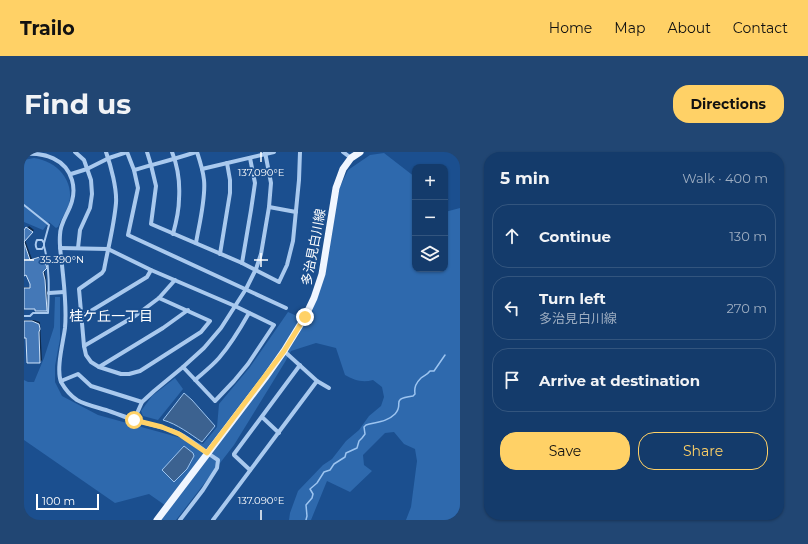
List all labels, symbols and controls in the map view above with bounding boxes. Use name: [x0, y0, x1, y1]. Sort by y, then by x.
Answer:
text: Trailo: [20, 17, 75, 40]
text: Home: [549, 19, 592, 37]
text: Map: [614, 19, 645, 37]
text: About: [667, 19, 711, 37]
text: Contact: [733, 19, 788, 37]
button: Directions: [673, 85, 784, 123]
text: Find us: [24, 87, 131, 121]
map controls: [412, 164, 448, 272]
button: +: [412, 164, 448, 200]
text: 137.090°E: [238, 166, 285, 179]
text: 5 min: [500, 168, 550, 188]
text: Walk · 400 m: [682, 170, 768, 186]
button: −: [412, 200, 448, 236]
street label: 多治見白川線: [298, 207, 328, 287]
icon: ahead: [501, 225, 523, 247]
text: Continue: [539, 227, 611, 246]
text: 130 m: [729, 228, 767, 244]
button: layers: [412, 236, 448, 272]
text: 35.390°N: [40, 253, 84, 266]
text: Turn left: [539, 289, 606, 308]
icon: left: [501, 297, 523, 319]
text: 270 m: [726, 300, 767, 316]
district label: 桂ケ丘一丁目: [69, 307, 153, 325]
route end: [296, 308, 314, 326]
text: 多治見白川線: [539, 310, 617, 326]
icon: arrive: [501, 369, 523, 391]
text: Arrive at destination: [539, 371, 700, 390]
route start: [125, 411, 143, 429]
button: Save: [500, 432, 630, 470]
button: Share: [638, 432, 768, 470]
scale bar: [36, 492, 99, 511]
text: 100 m: [42, 494, 75, 508]
text: 137.090°E: [238, 494, 285, 507]

